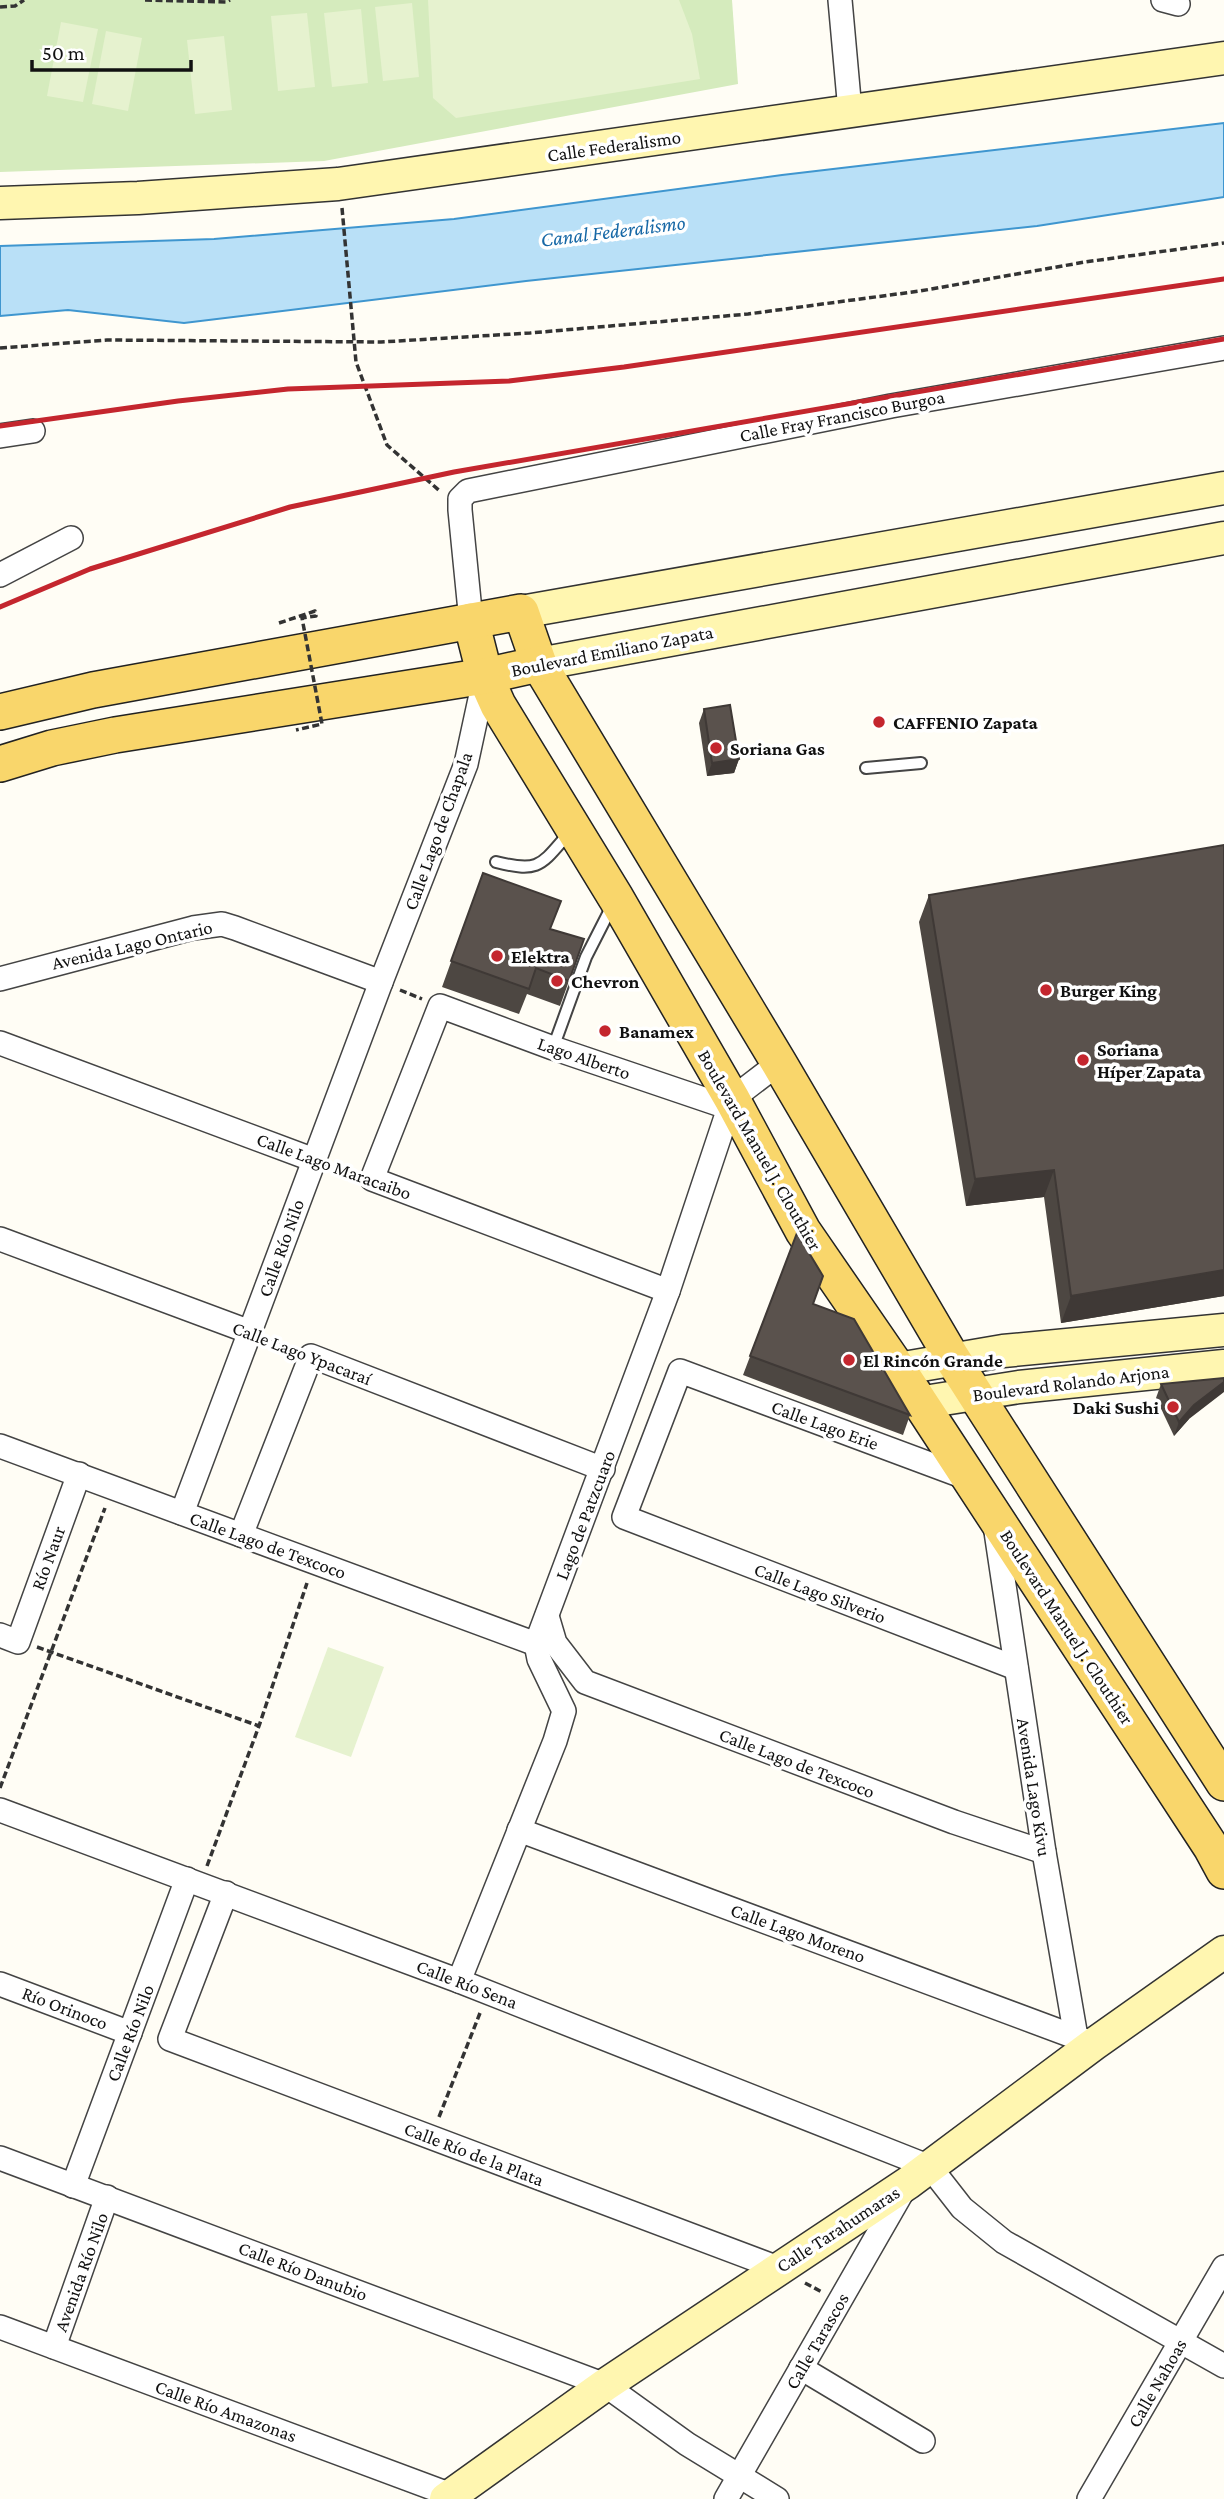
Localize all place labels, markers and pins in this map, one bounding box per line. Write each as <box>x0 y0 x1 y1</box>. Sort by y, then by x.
place label: CAFFENIO Zapata <box>893 712 1039 733</box>
marker: CAFFENIO Zapata <box>871 714 887 730</box>
place label: Soriana Gas <box>730 738 825 759</box>
marker: Soriana Gas <box>708 740 724 756</box>
place label: Elektra <box>511 946 571 967</box>
marker: Elektra <box>489 948 505 964</box>
place label: Chevron <box>571 971 640 992</box>
marker: Chevron <box>549 973 565 989</box>
place label: Burger King <box>1060 980 1157 1001</box>
marker: Burger King <box>1038 982 1054 998</box>
place label: Banamex <box>619 1021 694 1042</box>
marker: Banamex <box>597 1023 613 1039</box>
place label: Soriana Híper Zapata <box>1097 1039 1202 1082</box>
marker: Soriana Híper Zapata <box>1075 1052 1091 1068</box>
place label: El Rincón Grande <box>863 1350 1003 1371</box>
marker: El Rincón Grande <box>841 1352 857 1368</box>
place label: Daki Sushi <box>1073 1397 1159 1418</box>
marker: Daki Sushi <box>1165 1399 1181 1415</box>

